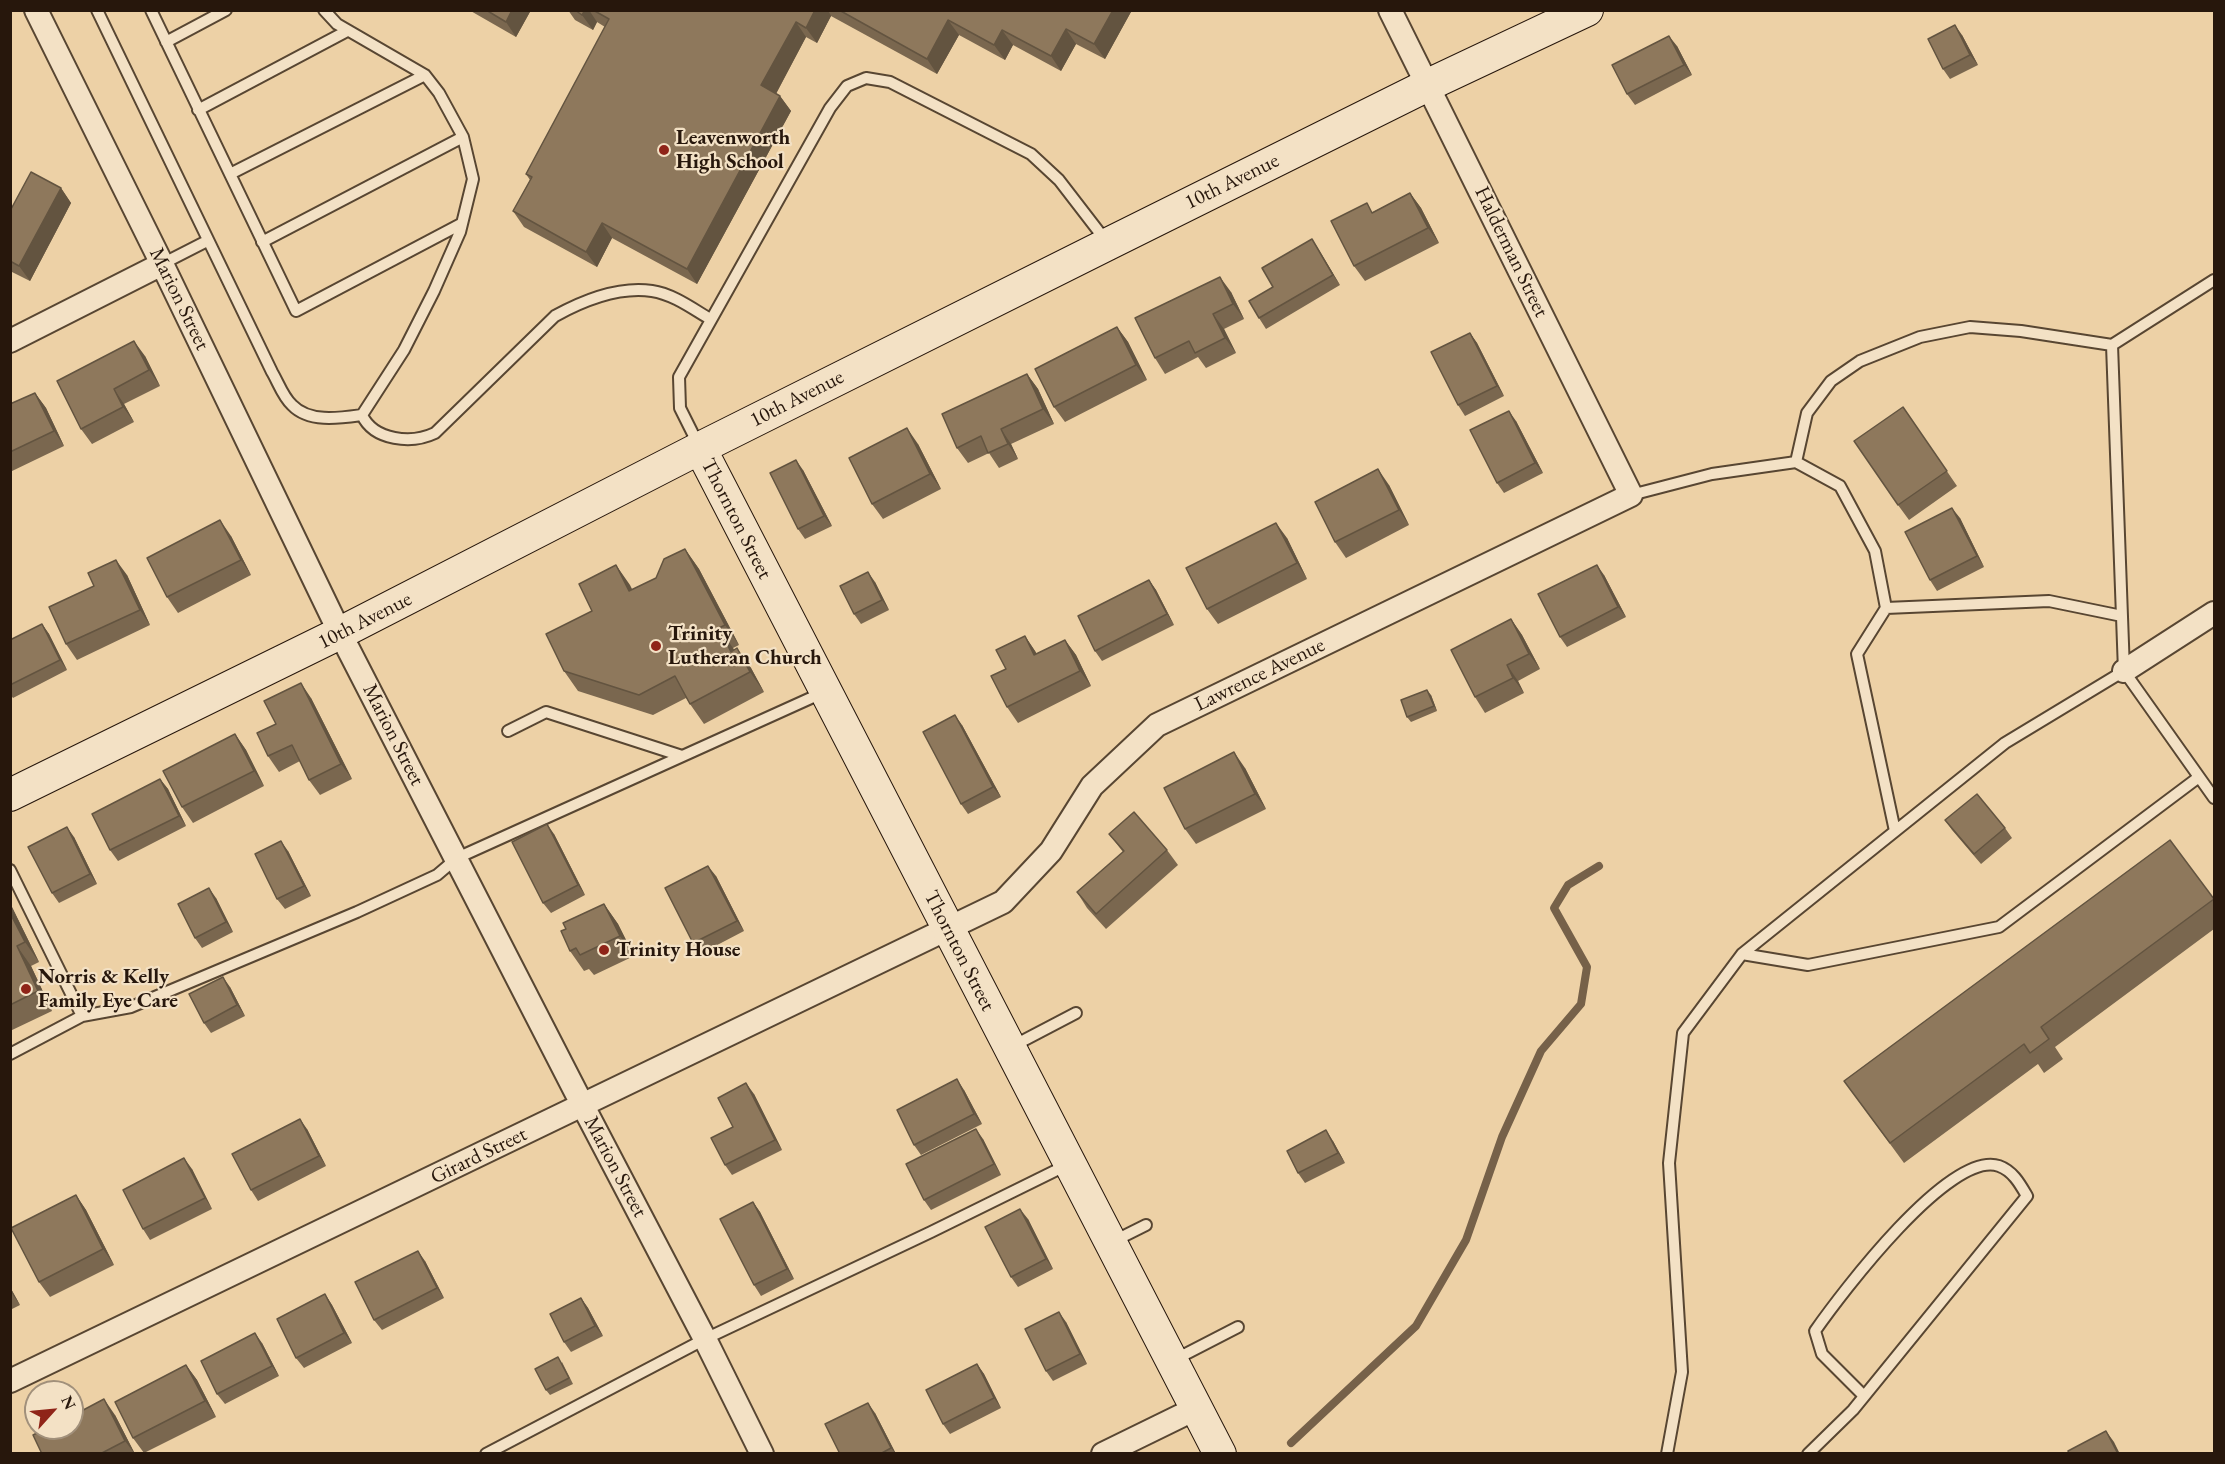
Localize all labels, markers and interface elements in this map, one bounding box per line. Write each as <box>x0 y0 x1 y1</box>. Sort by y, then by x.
place label: Leavenworth High School <box>676 125 790 175</box>
marker: Leavenworth High School <box>657 143 671 157</box>
street label: 10th Avenue <box>1181 148 1283 216</box>
street label: Halderman Street <box>1468 182 1554 322</box>
street label: Marion Street <box>143 244 215 354</box>
street label: 10th Avenue <box>746 365 848 433</box>
street label: Thornton Street <box>695 455 777 583</box>
street label: 10th Avenue <box>314 587 416 655</box>
place label: Trinity Lutheran Church <box>668 621 822 671</box>
street label: Lawrence Avenue <box>1191 633 1329 717</box>
marker: Trinity Lutheran Church <box>649 639 663 653</box>
street label: Marion Street <box>357 680 429 790</box>
street label: Thornton Street <box>918 887 1000 1015</box>
place label: Trinity House <box>616 937 741 963</box>
marker: Trinity House <box>597 943 611 957</box>
place label: Norris & Kelly Family Eye Care <box>38 964 178 1014</box>
marker: Norris & Kelly Family Eye Care <box>19 982 33 996</box>
street label: Marion Street <box>578 1112 652 1222</box>
street label: Girard Street <box>427 1122 531 1190</box>
north arrow <box>24 1380 84 1440</box>
text: N <box>56 1392 81 1413</box>

